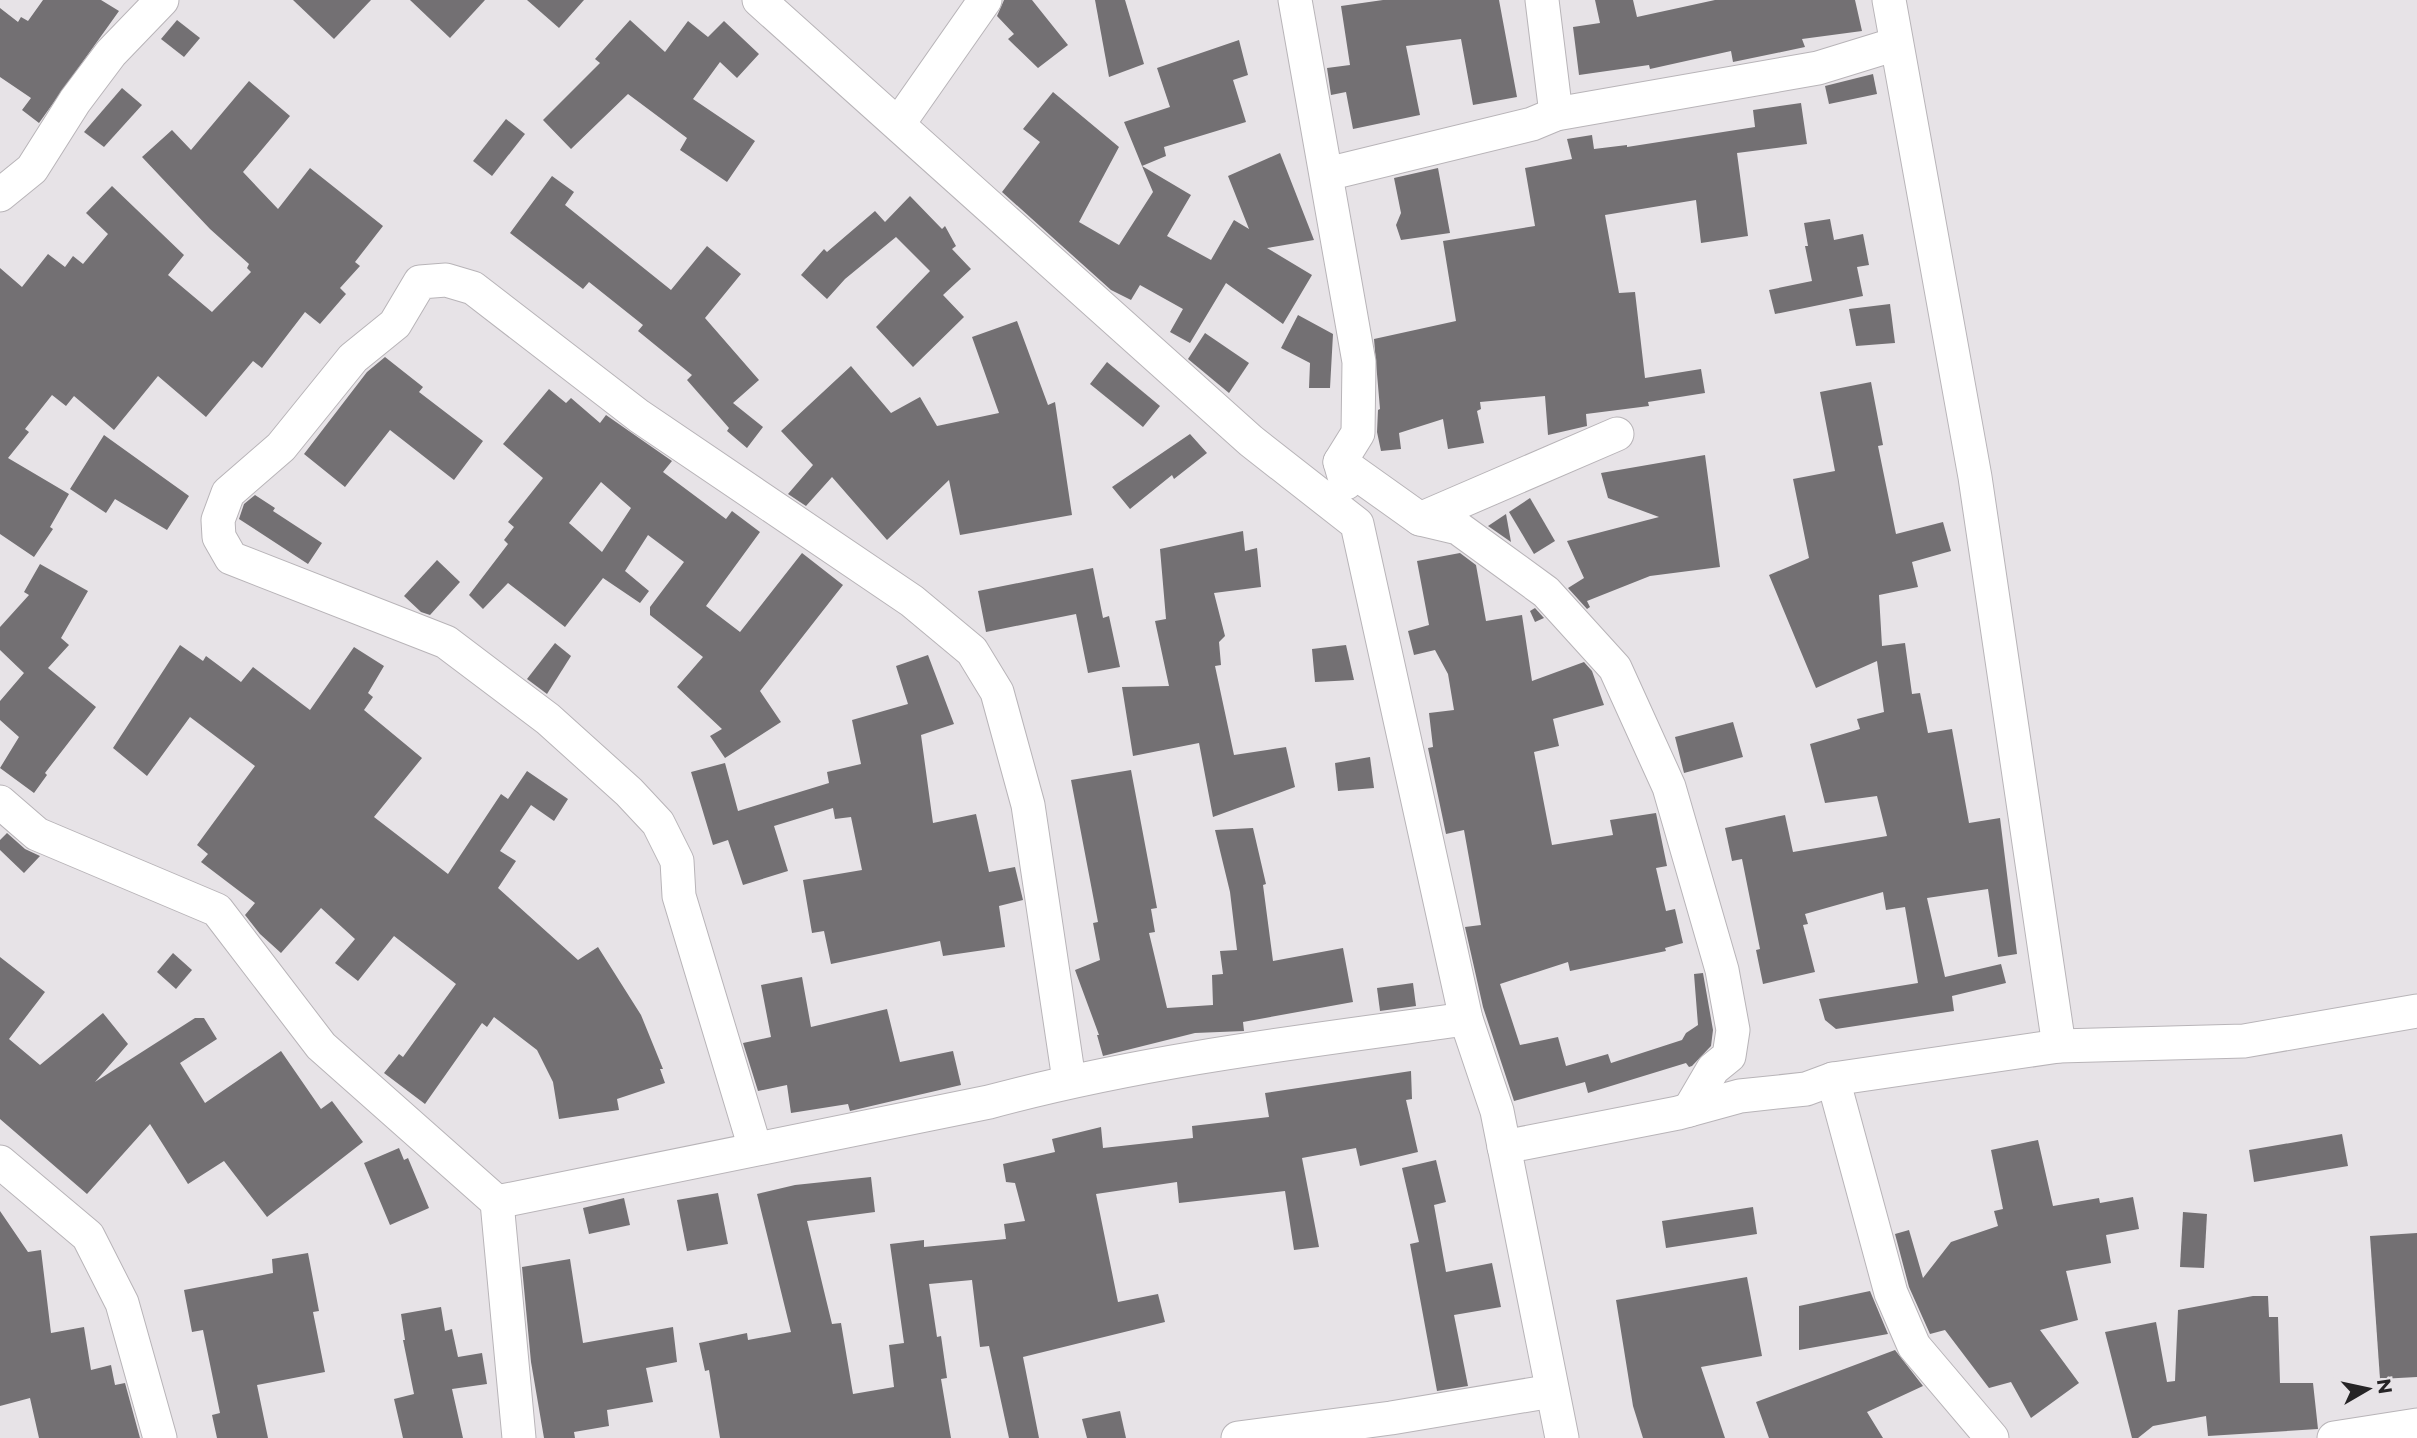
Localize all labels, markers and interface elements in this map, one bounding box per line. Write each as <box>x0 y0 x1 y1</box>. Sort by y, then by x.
north arrow <box>2333 1354 2403 1424</box>
text: N <box>2372 1377 2397 1396</box>

